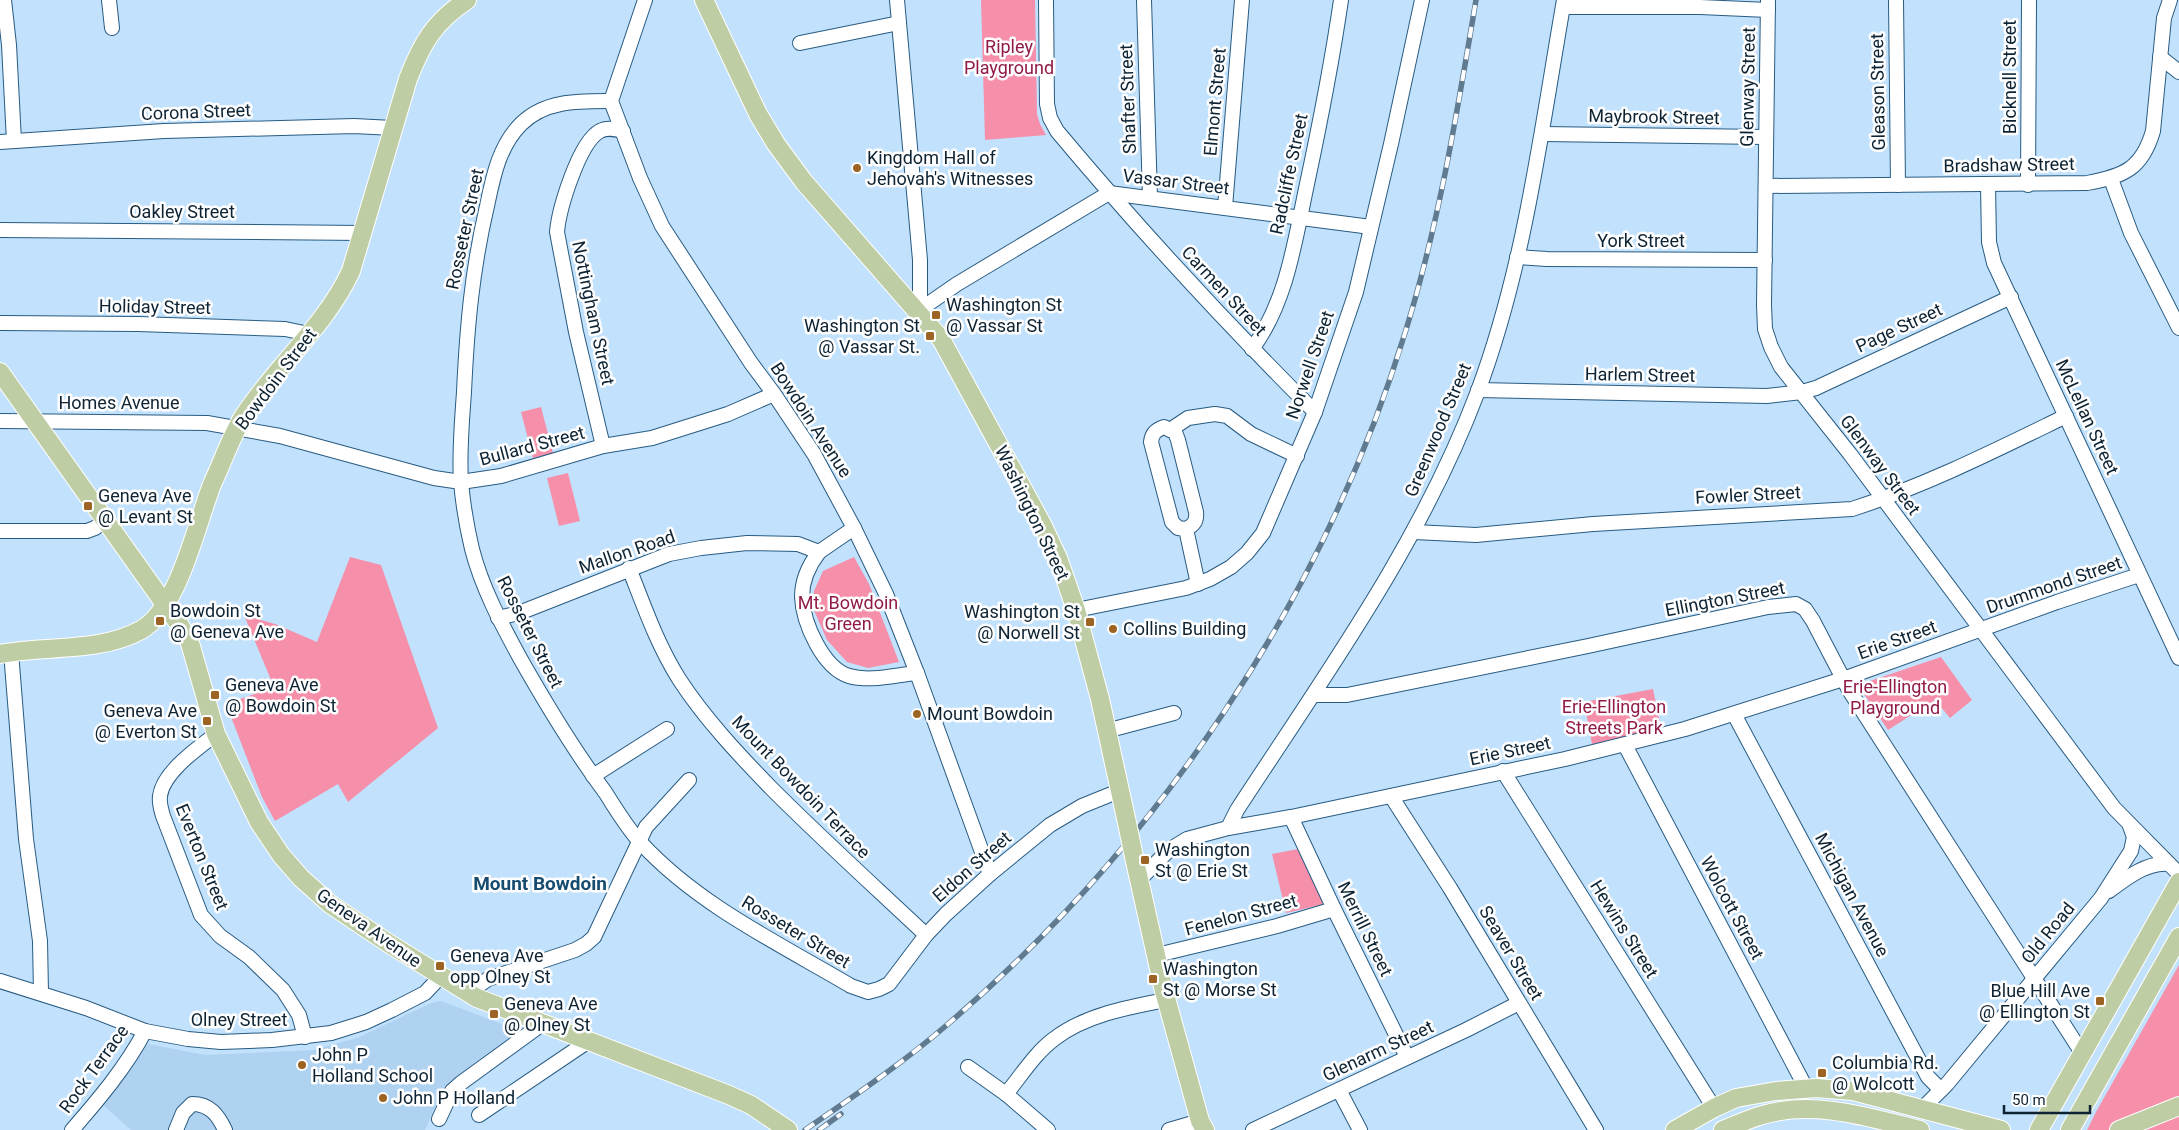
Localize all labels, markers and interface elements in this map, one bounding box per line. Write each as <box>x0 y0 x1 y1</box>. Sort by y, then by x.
street label: Bicknell Street <box>1999 20 2020 134</box>
street label: Glenway Street <box>1736 27 1759 147</box>
street label: Gleason Street <box>1866 33 1889 151</box>
park label: Ripley Playground <box>964 36 1054 78</box>
street label: Shafter Street <box>1115 44 1140 154</box>
street label: Elmont Street <box>1199 47 1230 157</box>
street label: Corona Street <box>141 99 251 124</box>
street label: Maybrook Street <box>1588 105 1720 128</box>
street label: Radcliffe Street <box>1265 111 1312 236</box>
place label: Kingdom Hall of Jehovah's Witnesses <box>867 147 1033 189</box>
street label: Bradshaw Street <box>1943 153 2075 176</box>
marker: Kingdom Hall of Jehovah's Witnesses <box>851 162 863 174</box>
street label: Vassar Street <box>1122 165 1231 198</box>
street label: Rosseter Street <box>441 166 488 291</box>
street label: Oakley Street <box>129 201 235 222</box>
street label: York Street <box>1597 230 1685 251</box>
street label: Nottingham Street <box>568 239 619 387</box>
street label: Carmen Street <box>1178 242 1271 340</box>
place label: Washington St @ Vassar St <box>946 294 1062 336</box>
street label: Holiday Street <box>99 295 211 318</box>
street label: Page Street <box>1852 298 1945 357</box>
street label: Norwell Street <box>1281 308 1338 422</box>
marker: Washington St @ Vassar St <box>930 309 942 321</box>
place label: Washington St @ Vassar St. <box>804 315 920 357</box>
street label: Bowdoin Street <box>231 324 321 434</box>
marker: Washington St @ Vassar St. <box>924 330 936 342</box>
street label: McLellan Street <box>2052 356 2123 478</box>
street label: Bowdoin Avenue <box>766 358 856 481</box>
street label: Greenwood Street <box>1400 360 1475 500</box>
street label: Harlem Street <box>1585 363 1695 386</box>
street label: Homes Avenue <box>58 392 180 413</box>
street label: Glenway Street <box>1836 411 1925 519</box>
street label: Bullard Street <box>477 421 587 470</box>
street label: Washington Street <box>991 442 1074 584</box>
street label: Fowler Street <box>1695 481 1801 508</box>
place label: Geneva Ave @ Levant St <box>98 485 193 527</box>
marker: Geneva Ave @ Levant St <box>82 500 94 512</box>
street label: Mallon Road <box>576 525 678 578</box>
street label: Drummond Street <box>1983 551 2124 618</box>
street label: Rosseter Street <box>493 572 568 691</box>
street label: Ellington Street <box>1663 577 1787 620</box>
park label: Mt. Bowdoin Green <box>798 592 898 634</box>
place label: Bowdoin St @ Geneva Ave <box>170 600 284 642</box>
place label: Washington St @ Norwell St <box>964 601 1080 643</box>
marker: Bowdoin St @ Geneva Ave <box>154 615 166 627</box>
marker: Washington St @ Norwell St <box>1084 616 1096 628</box>
street label: Erie Street <box>1855 616 1939 663</box>
place label: Collins Building <box>1123 618 1246 639</box>
marker: Collins Building <box>1107 623 1119 635</box>
place label: Geneva Ave @ Bowdoin St <box>225 674 337 716</box>
park label: Erie-Ellington Playground <box>1843 676 1947 718</box>
marker: Geneva Ave @ Bowdoin St <box>209 689 221 701</box>
park label: Erie-Ellington Streets Park <box>1562 696 1666 738</box>
place label: Geneva Ave @ Everton St <box>95 700 197 742</box>
place label: Mount Bowdoin <box>927 703 1053 724</box>
marker: Mount Bowdoin <box>911 708 923 720</box>
street label: Mount Bowdoin Terrace <box>728 711 875 862</box>
marker: Geneva Ave @ Everton St <box>201 715 213 727</box>
street label: Erie Street <box>1468 732 1552 769</box>
street label: Everton Street <box>172 801 233 913</box>
street label: Eldon Street <box>928 827 1015 906</box>
street label: Michigan Avenue <box>1811 829 1894 960</box>
place label: Washington St @ Erie St <box>1155 839 1250 881</box>
street label: Wolcott Street <box>1696 853 1768 963</box>
marker: Washington St @ Erie St <box>1139 854 1151 866</box>
district label: Mount Bowdoin <box>473 872 607 895</box>
street label: Hewins Street <box>1586 876 1663 982</box>
street label: Merrill Street <box>1334 878 1397 980</box>
street label: Geneva Avenue <box>313 884 426 971</box>
street label: Fenelon Street <box>1182 889 1299 940</box>
street label: Rosseter Street <box>738 891 854 972</box>
street label: Old Road <box>2017 898 2079 968</box>
street label: Seaver Street <box>1475 902 1548 1004</box>
place label: Geneva Ave opp Olney St <box>450 945 551 987</box>
place label: Washington St @ Morse St <box>1163 958 1277 1000</box>
marker: Geneva Ave opp Olney St <box>434 960 446 972</box>
marker: Washington St @ Morse St <box>1147 973 1159 985</box>
place label: Blue Hill Ave @ Ellington St <box>1979 980 2090 1022</box>
place label: Geneva Ave @ Olney St <box>504 993 597 1035</box>
marker: Blue Hill Ave @ Ellington St <box>2094 995 2106 1007</box>
marker: Geneva Ave @ Olney St <box>488 1008 500 1020</box>
street label: Olney Street <box>191 1009 287 1030</box>
street label: Glenarm Street <box>1319 1016 1437 1085</box>
street label: Rock Terrace <box>55 1020 133 1117</box>
place label: John P Holland School <box>312 1044 433 1086</box>
place label: Columbia Rd. @ Wolcott <box>1832 1052 1939 1094</box>
marker: John P Holland School <box>296 1059 308 1071</box>
marker: Columbia Rd. @ Wolcott <box>1816 1067 1828 1079</box>
scale bar <box>2004 1082 2090 1114</box>
place label: John P Holland <box>393 1087 515 1108</box>
text: 50 m <box>2012 1091 2046 1109</box>
marker: John P Holland <box>377 1092 389 1104</box>

